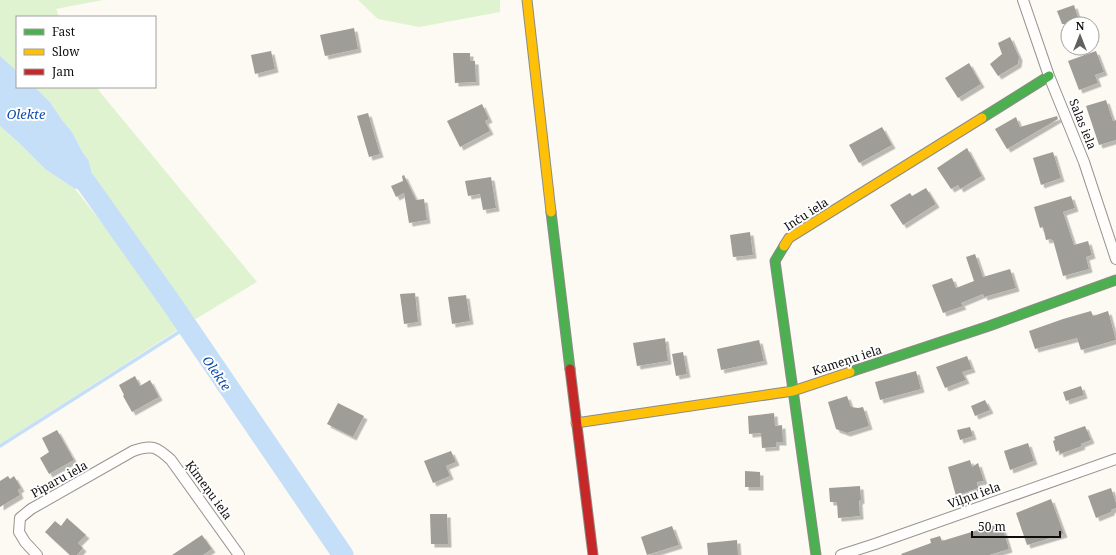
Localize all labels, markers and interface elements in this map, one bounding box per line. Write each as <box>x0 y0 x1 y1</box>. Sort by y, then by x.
legend <box>16 16 156 88</box>
north arrow <box>1060 16 1100 56</box>
text: N <box>1076 18 1085 33</box>
text: Fast <box>52 23 75 40</box>
text: Slow <box>52 43 80 60</box>
text: Jam <box>51 63 74 80</box>
street label: Salas iela <box>1065 96 1101 152</box>
water label: Olekte <box>7 105 46 123</box>
street label: Inču iela <box>781 193 832 235</box>
street label: Kameņu iela <box>810 341 884 379</box>
water label: Olekte <box>199 352 236 394</box>
street label: Piparu iela <box>28 456 91 502</box>
street label: Ķimeņu iela <box>182 457 236 523</box>
street label: Viļņu iela <box>945 478 1003 512</box>
scale bar <box>972 513 1060 539</box>
text: 50 m <box>978 518 1006 535</box>

